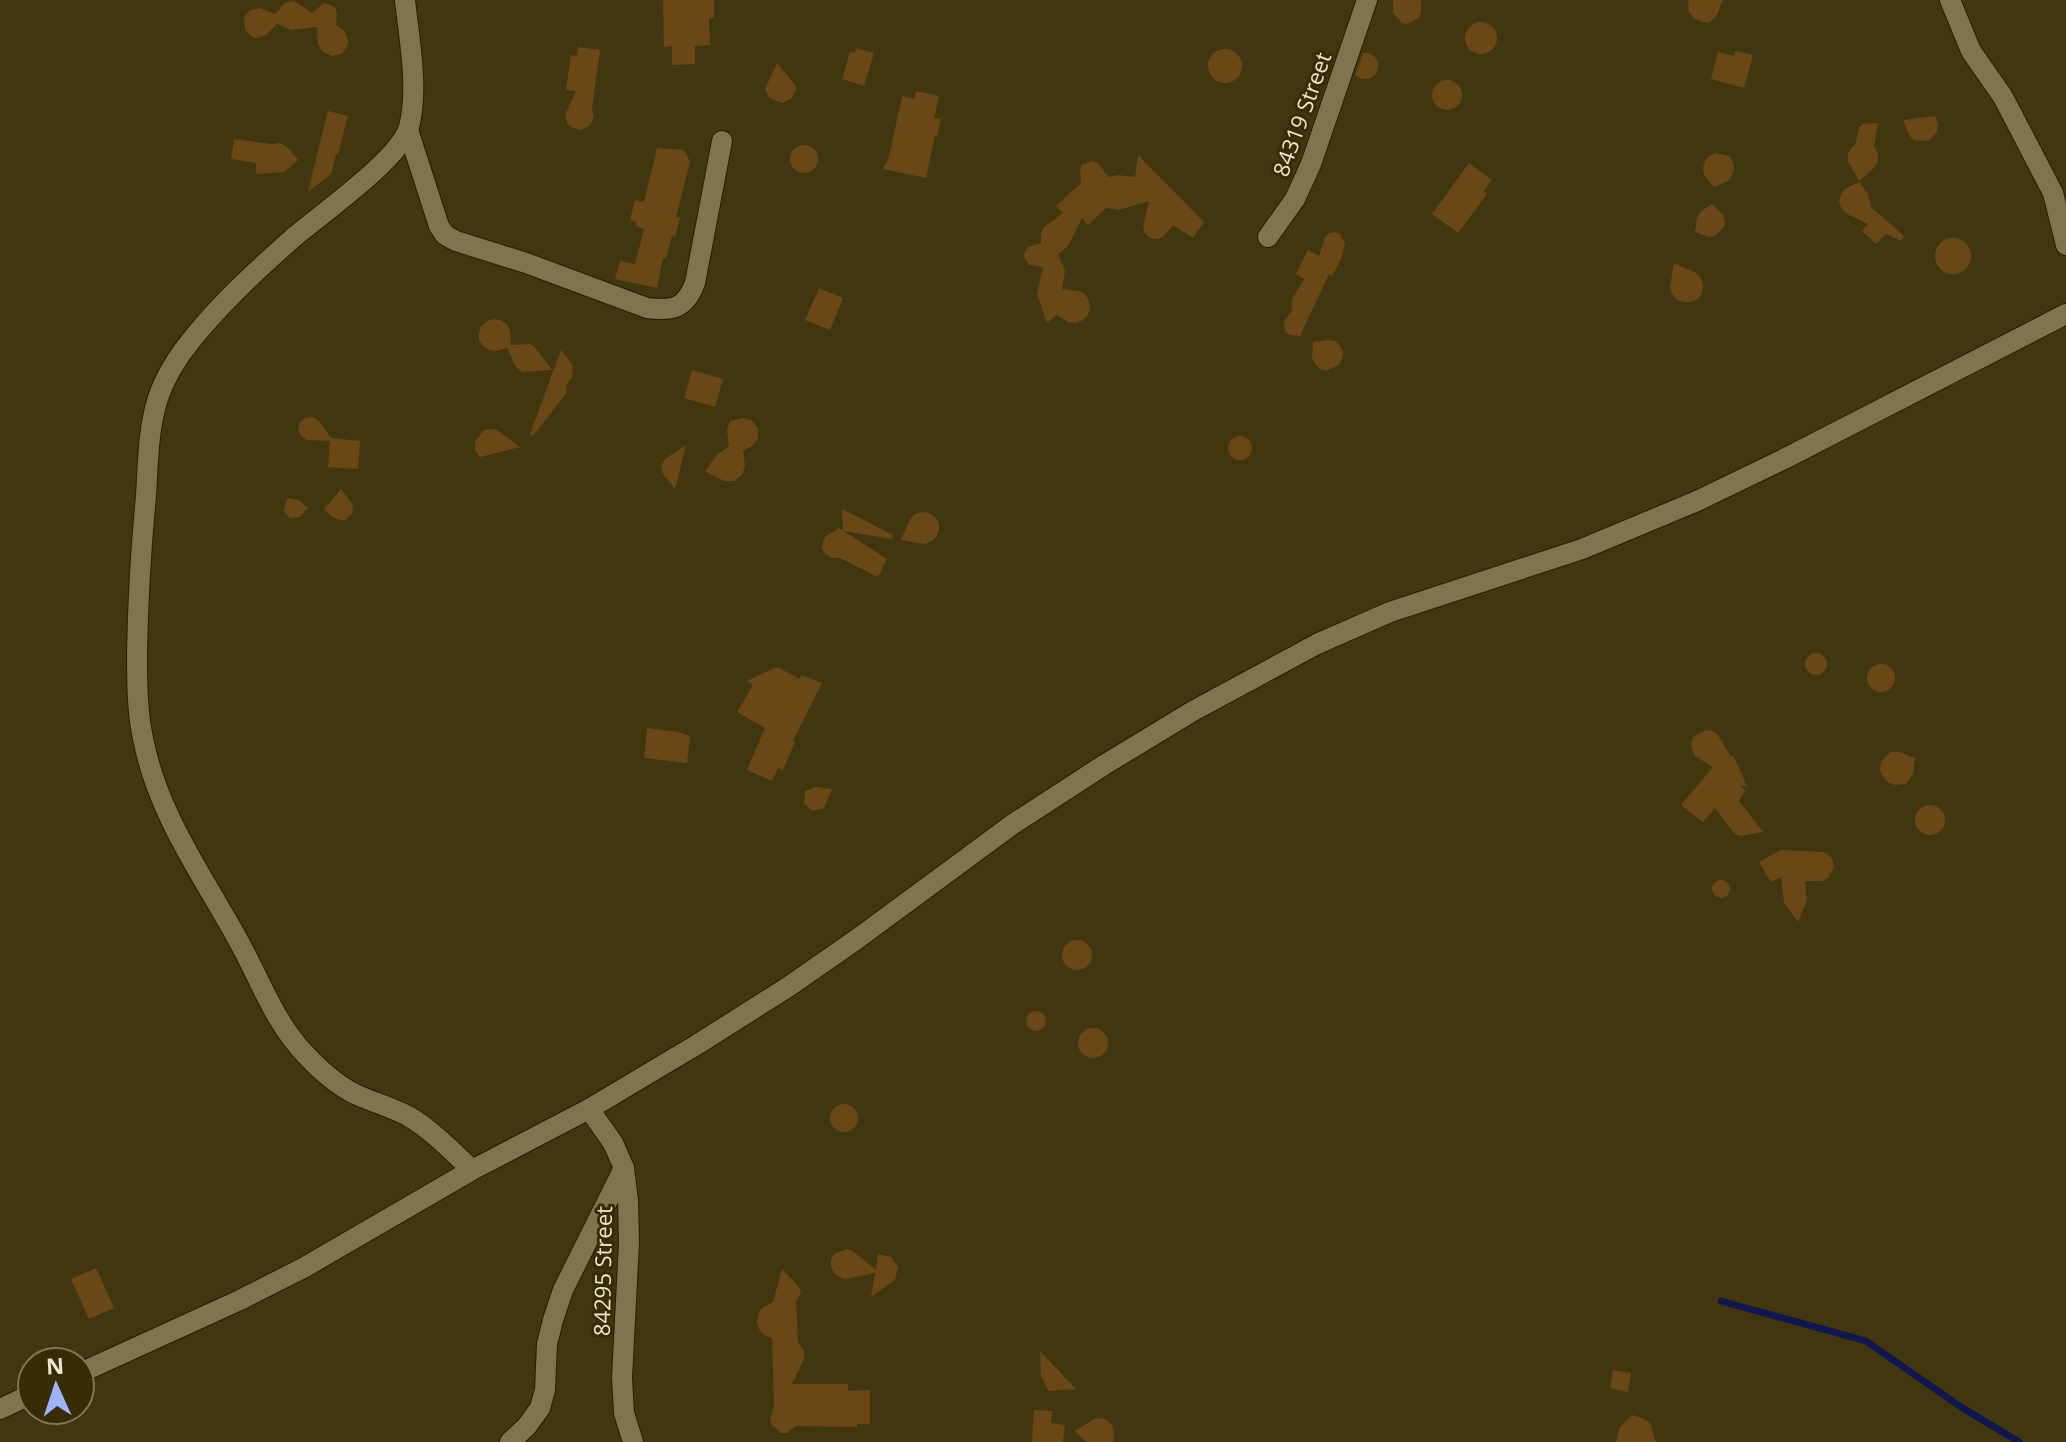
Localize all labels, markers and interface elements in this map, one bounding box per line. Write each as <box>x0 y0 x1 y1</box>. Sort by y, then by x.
street label: 84319 Street <box>1265 48 1337 180</box>
street label: 84295 Street <box>586 1206 618 1336</box>
north arrow <box>16 1346 96 1426</box>
text: N <box>45 1350 65 1380</box>

